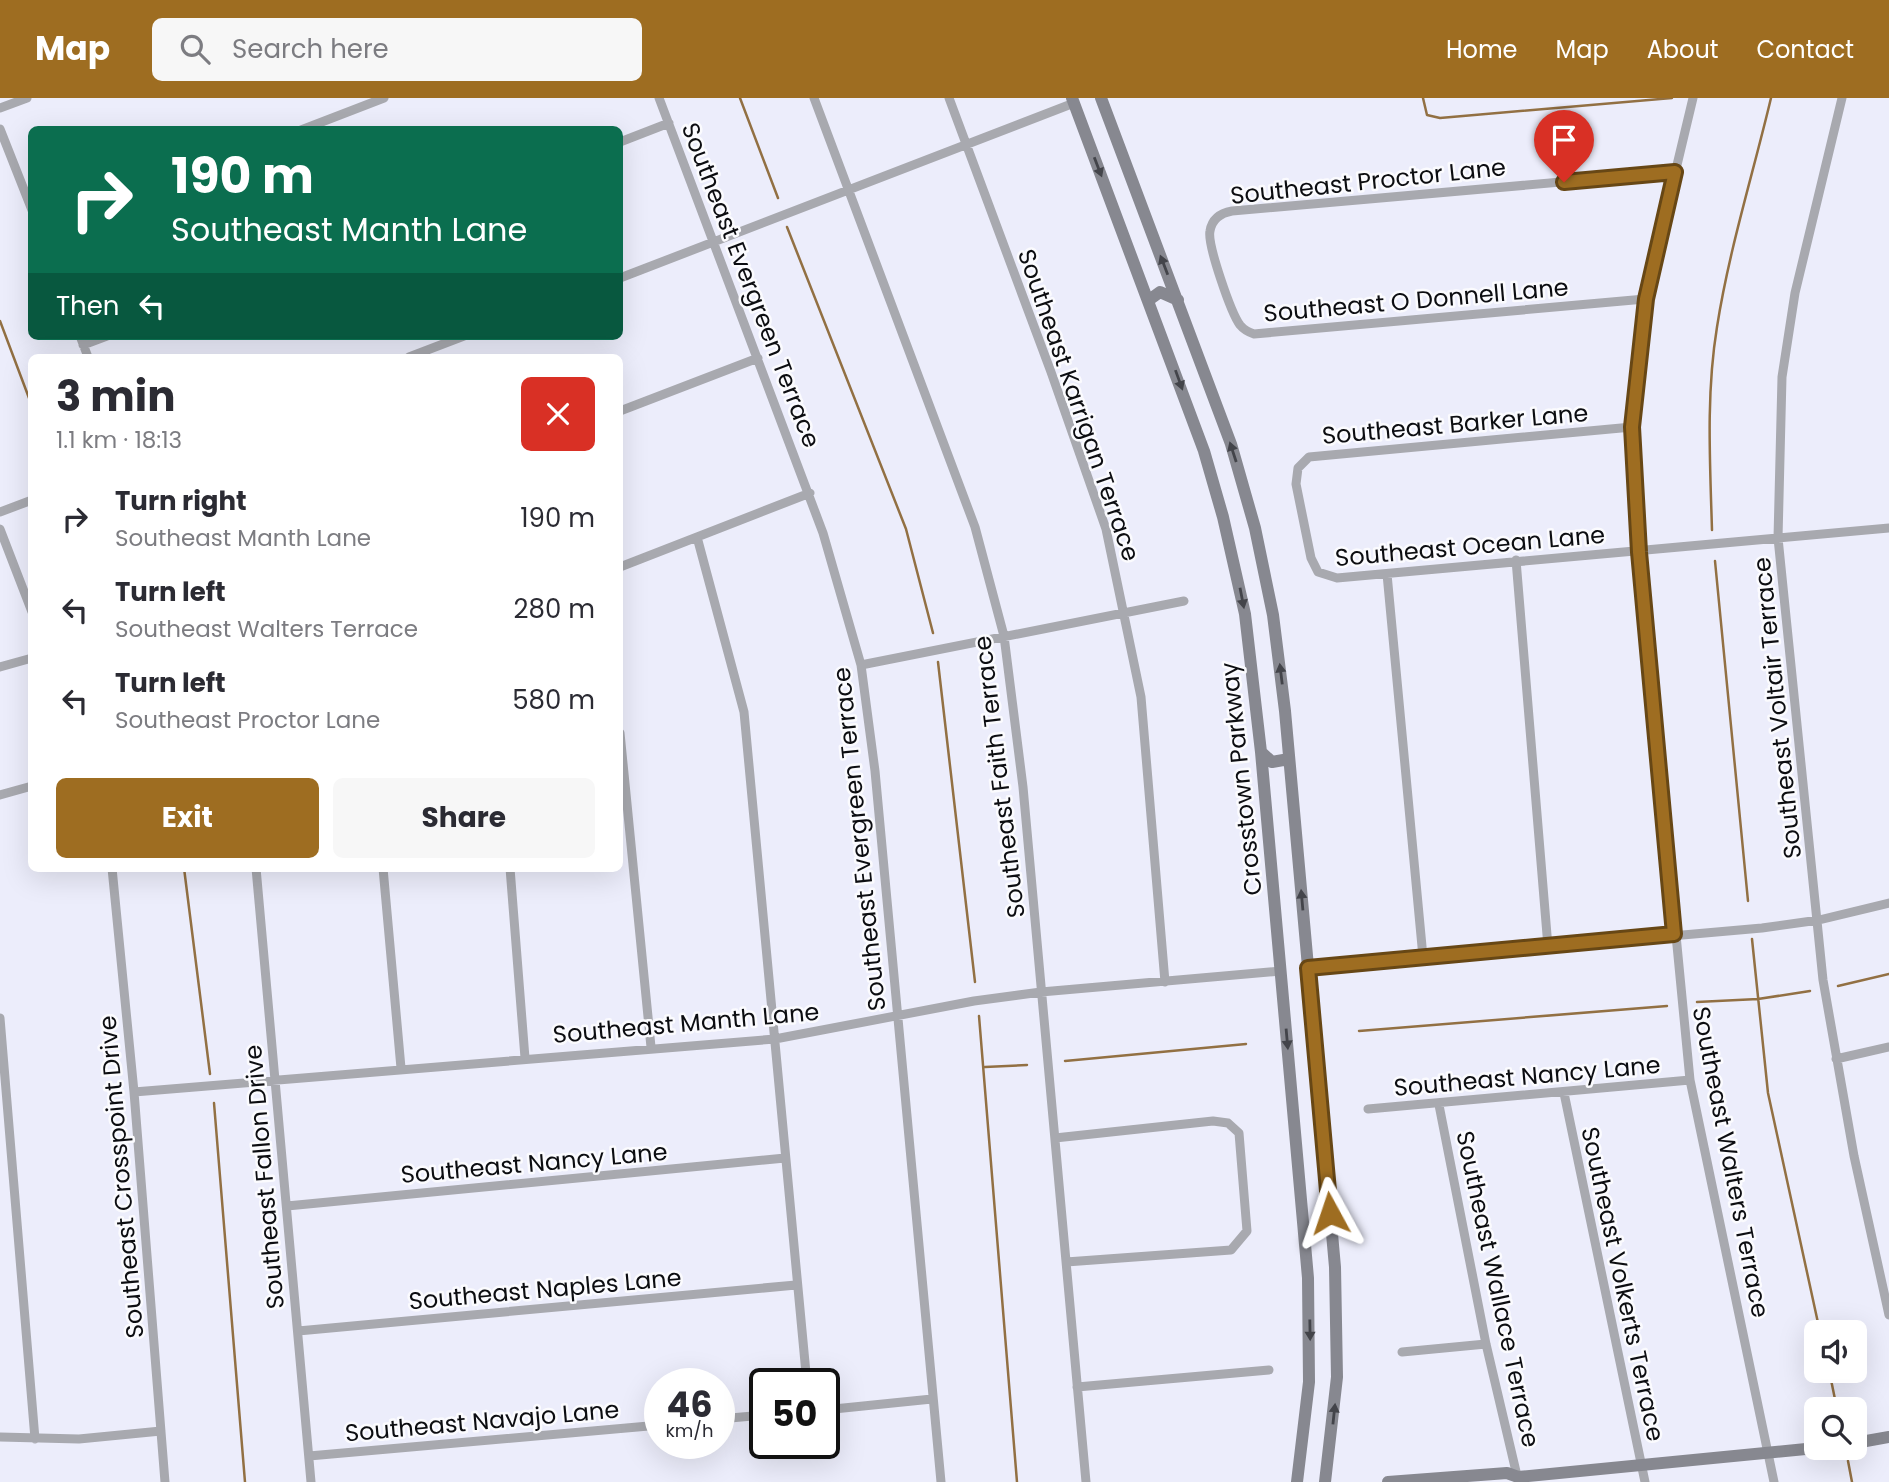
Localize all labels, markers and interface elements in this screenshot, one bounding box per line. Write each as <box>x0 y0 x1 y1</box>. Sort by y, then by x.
search box <box>152 18 642 81</box>
text: Map <box>35 25 110 72</box>
icon: search <box>176 30 214 68</box>
text: Search here <box>232 31 389 67</box>
text: Home <box>1446 33 1518 66</box>
text: Map <box>1556 33 1609 66</box>
text: About <box>1647 33 1718 66</box>
text: Contact <box>1756 33 1854 66</box>
pin <box>1534 110 1594 182</box>
street label: Southeast Evergreen Terrace <box>674 118 828 452</box>
icon: arrive <box>1545 121 1583 159</box>
text: 190 m <box>171 142 314 210</box>
street label: Southeast Proctor Lane <box>1229 150 1507 212</box>
icon: right <box>56 154 147 245</box>
one-way arrow <box>1093 157 1104 178</box>
text: Southeast Manth Lane <box>171 207 527 252</box>
street label: Southeast Karrigan Terrace <box>1010 245 1148 565</box>
one-way arrow <box>1159 254 1170 275</box>
street label: Southeast O Donnell Lane <box>1262 270 1570 330</box>
icon: left <box>133 287 171 325</box>
text: Then <box>56 288 119 324</box>
text: 3 min <box>56 367 176 426</box>
one-way arrow <box>1173 369 1184 390</box>
button: close <box>521 377 595 451</box>
street label: Southeast Barker Lane <box>1321 396 1589 452</box>
text: 1.1 km · 18:13 <box>56 424 182 456</box>
one-way arrow <box>1227 441 1238 462</box>
text: Turn right <box>115 483 247 519</box>
icon: right <box>56 500 94 538</box>
text: 190 m <box>520 500 595 536</box>
street label: Southeast Ocean Lane <box>1334 518 1606 574</box>
text: Southeast Manth Lane <box>115 522 371 554</box>
street label: Southeast Voltair Terrace <box>1745 556 1809 860</box>
text: Turn left <box>115 574 226 610</box>
one-way arrow <box>1236 587 1247 609</box>
icon: left <box>56 591 94 629</box>
text: 280 m <box>514 591 595 627</box>
text: Southeast Walters Terrace <box>115 613 418 645</box>
street label: Southeast Faith Terrace <box>965 634 1033 920</box>
street label: Crosstown Parkway <box>1212 660 1270 897</box>
one-way arrow <box>1275 662 1286 684</box>
text: Turn left <box>115 665 226 701</box>
street label: Southeast Evergreen Terrace <box>825 666 893 1012</box>
icon: left <box>56 682 94 720</box>
text: 580 m <box>512 682 595 718</box>
text: Southeast Proctor Lane <box>115 704 380 736</box>
button: Exit <box>56 778 319 858</box>
button: Share <box>333 778 595 858</box>
one-way arrow <box>1296 889 1307 911</box>
street label: Southeast Manth Lane <box>551 995 821 1051</box>
street label: Southeast Walters Terrace <box>1685 1004 1777 1320</box>
street label: Southeast Crosspoint Drive <box>90 1014 152 1340</box>
one-way arrow <box>1282 1028 1293 1050</box>
street label: Southeast Fallon Drive <box>236 1044 292 1310</box>
street label: Southeast Nancy Lane <box>1392 1048 1662 1104</box>
street label: Southeast Volkerts Terrace <box>1574 1124 1672 1444</box>
street label: Southeast Wallace Terrace <box>1448 1128 1548 1450</box>
street label: Southeast Nancy Lane <box>399 1135 669 1191</box>
position arrow <box>1293 1176 1367 1250</box>
street label: Southeast Naples Lane <box>407 1261 683 1317</box>
one-way arrow <box>1304 1319 1316 1341</box>
map controls <box>1804 1320 1867 1460</box>
button: sound <box>1804 1320 1867 1383</box>
speed limit sign: 50 <box>749 1368 840 1459</box>
text: 46 <box>667 1380 713 1429</box>
street label: Southeast Navajo Lane <box>344 1393 620 1449</box>
button: search <box>1804 1397 1867 1460</box>
one-way arrow <box>1329 1403 1340 1425</box>
text: km/h <box>666 1418 713 1443</box>

